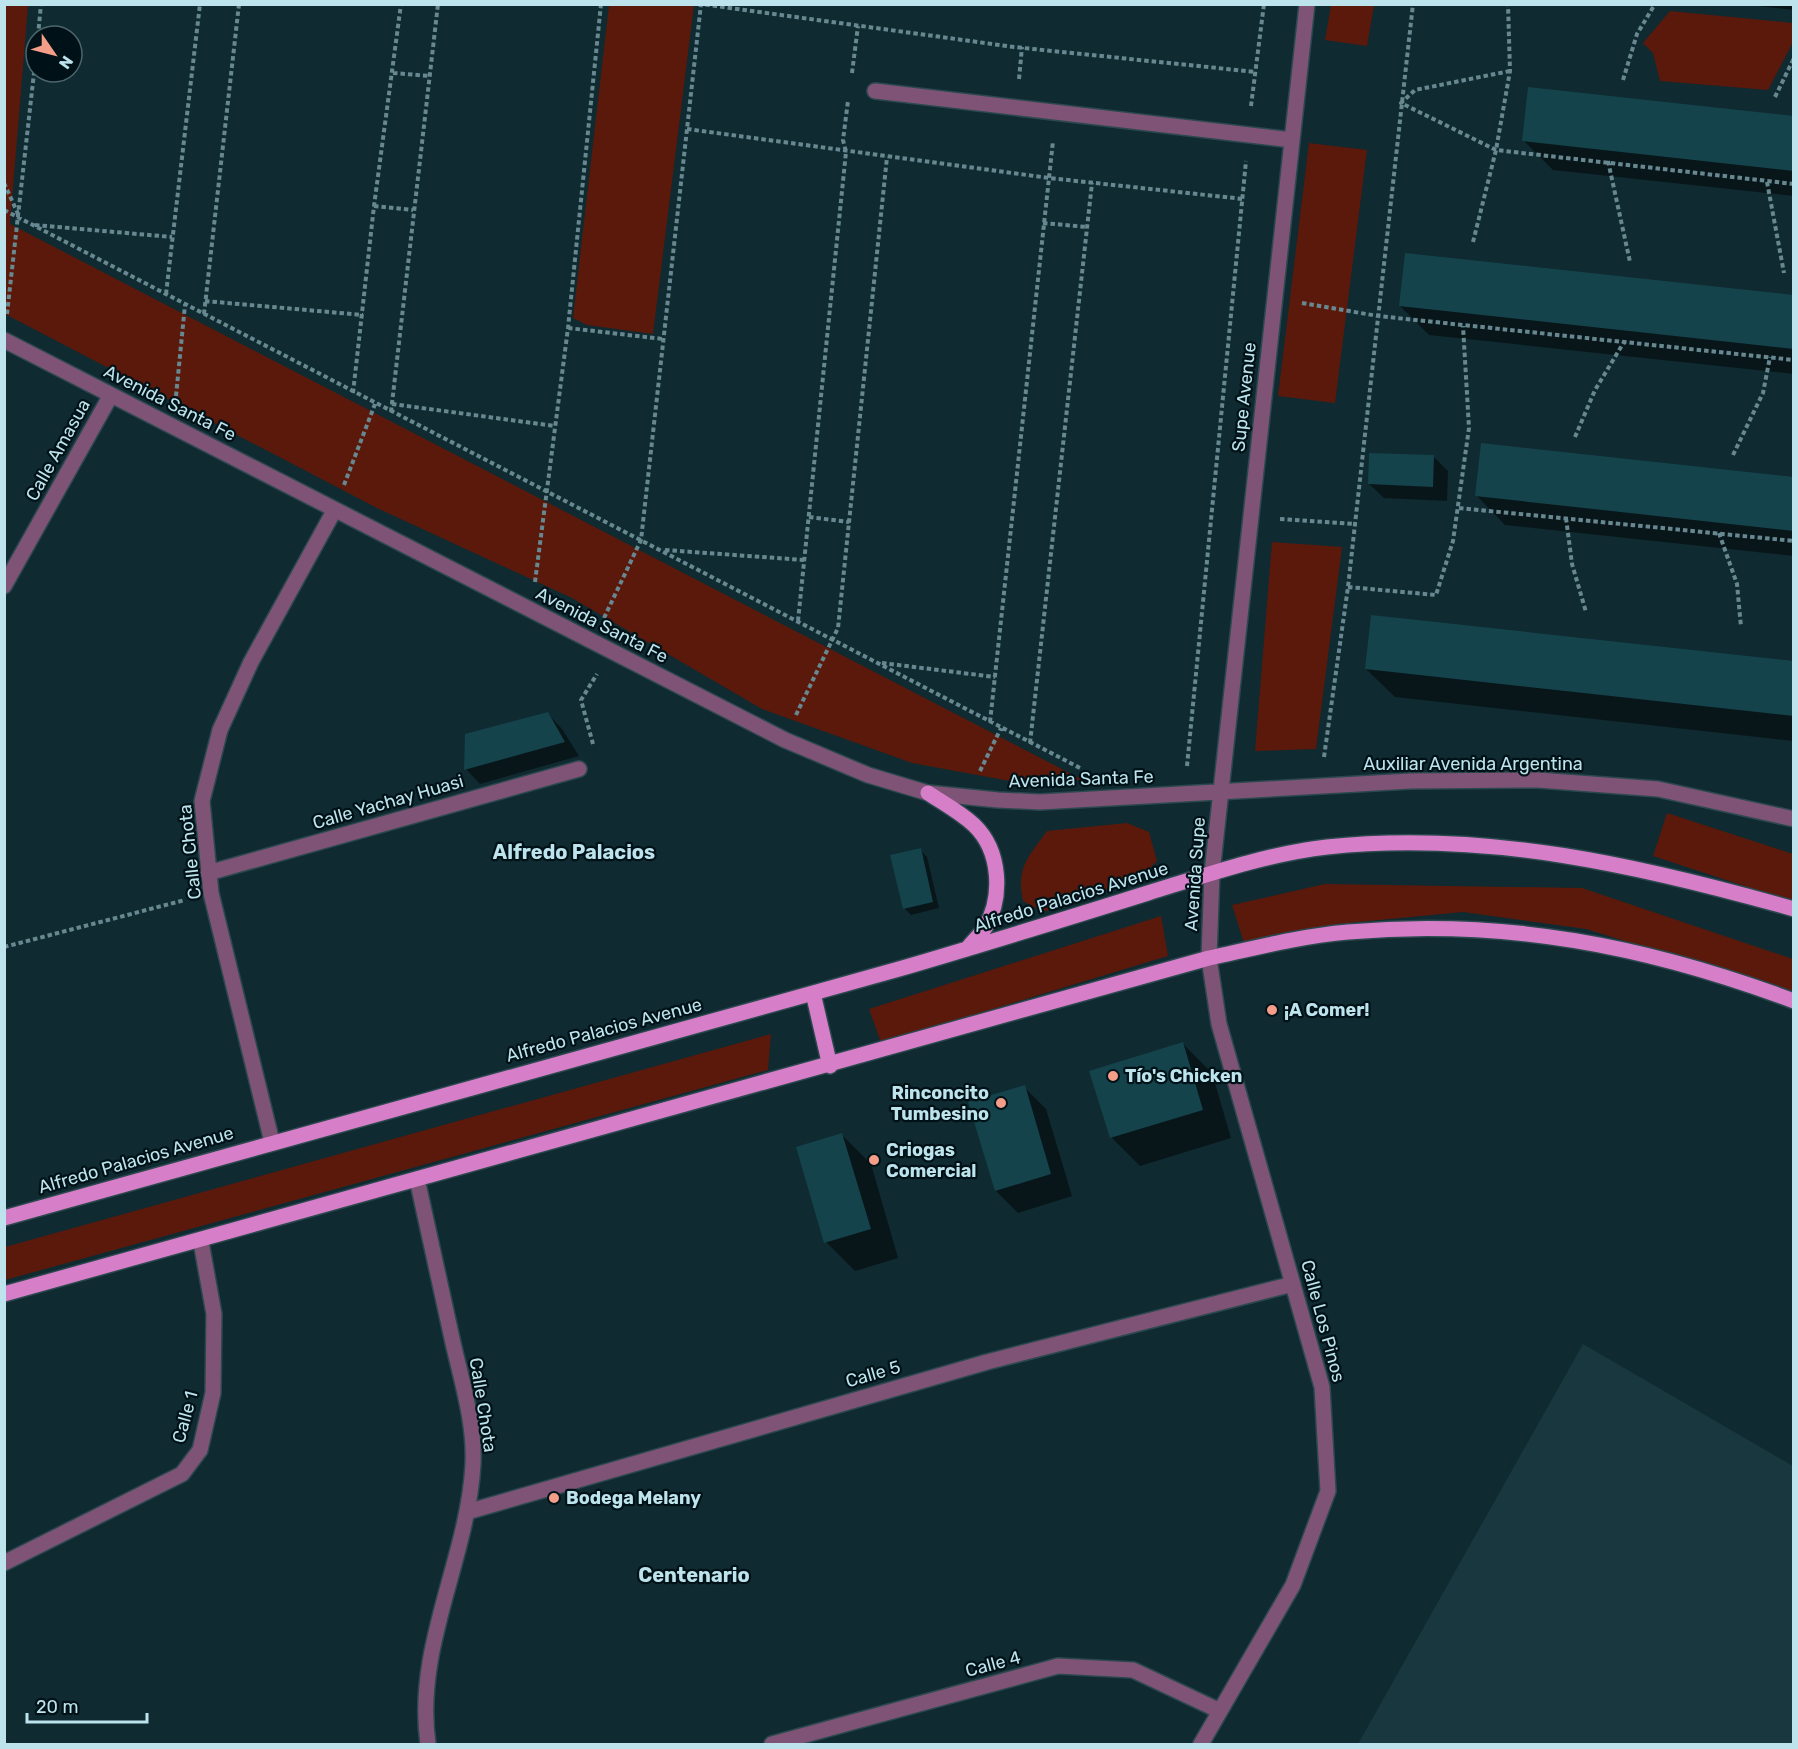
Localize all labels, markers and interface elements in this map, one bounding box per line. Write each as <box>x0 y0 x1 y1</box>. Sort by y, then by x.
north arrow <box>24 24 84 84</box>
text: N <box>55 52 77 72</box>
street label: Supe Avenue <box>1227 341 1261 453</box>
street label: Avenida Santa Fe <box>100 360 240 446</box>
street label: Calle Amasua <box>21 395 95 505</box>
street label: Avenida Santa Fe <box>532 582 672 668</box>
street label: Auxiliar Avenida Argentina <box>1363 753 1583 775</box>
street label: Avenida Santa Fe <box>1008 765 1154 793</box>
street label: Calle Yachay Huasi <box>310 770 466 834</box>
street label: Calle Chota <box>174 803 206 901</box>
street label: Avenida Supe <box>1180 816 1210 932</box>
district label: Alfredo Palacios <box>493 840 655 864</box>
street label: Alfredo Palacios Avenue <box>971 857 1171 937</box>
street label: Alfredo Palacios Avenue <box>504 993 704 1067</box>
place label: ¡A Comer! <box>1284 999 1370 1021</box>
marker: ¡A Comer! <box>1265 1003 1279 1017</box>
place label: Tío's Chicken <box>1125 1065 1242 1087</box>
marker: Tío's Chicken <box>1106 1069 1120 1083</box>
place label: Rinconcito Tumbesino <box>891 1082 989 1125</box>
marker: Rinconcito Tumbesino <box>994 1096 1008 1110</box>
street label: Alfredo Palacios Avenue <box>36 1122 236 1198</box>
place label: Criogas Comercial <box>886 1139 976 1182</box>
marker: Criogas Comercial <box>867 1153 881 1167</box>
street label: Calle Los Pinos <box>1296 1258 1350 1384</box>
street label: Calle Chota <box>465 1356 501 1454</box>
street label: Calle 5 <box>843 1356 903 1392</box>
street label: Calle 1 <box>168 1389 202 1445</box>
place label: Bodega Melany <box>566 1487 701 1509</box>
marker: Bodega Melany <box>547 1491 561 1505</box>
district label: Centenario <box>638 1563 750 1587</box>
street label: Calle 4 <box>963 1646 1023 1682</box>
scale bar <box>27 1686 147 1724</box>
text: 20 m <box>36 1696 78 1718</box>

